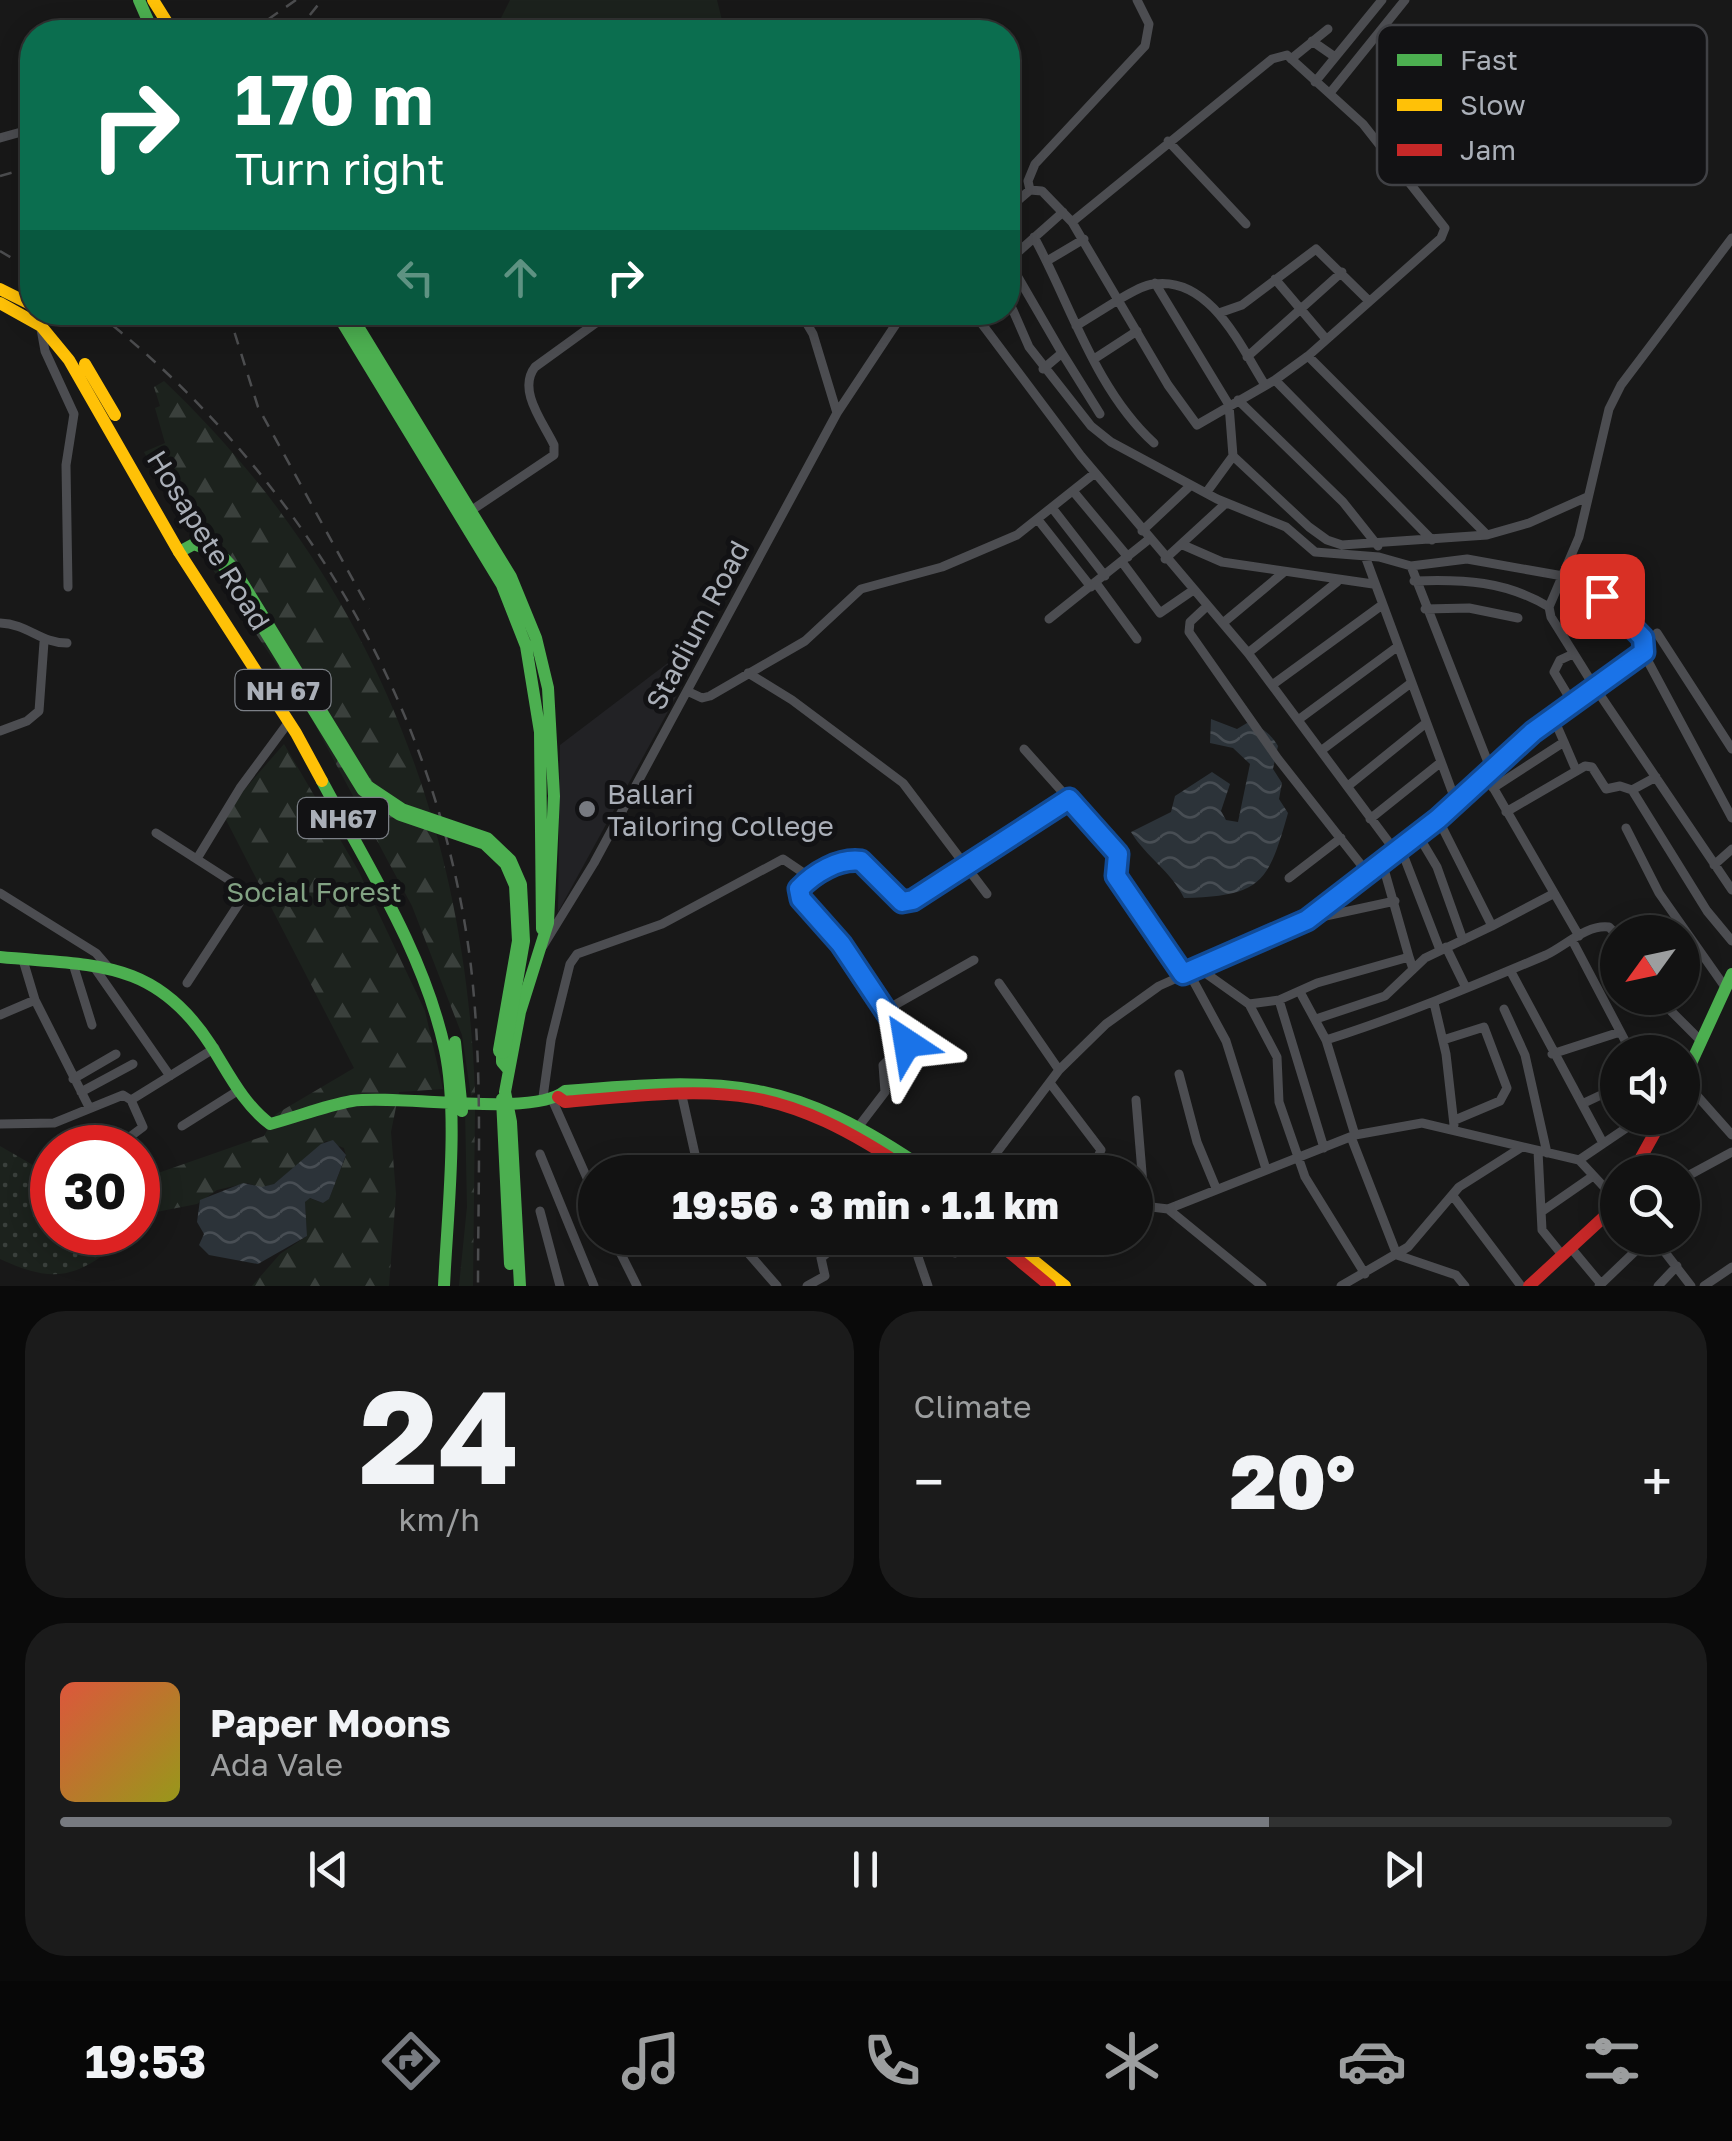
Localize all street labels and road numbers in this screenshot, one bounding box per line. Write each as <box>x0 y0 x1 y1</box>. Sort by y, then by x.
street label: Hosapete Road <box>141 444 277 636</box>
street label: Stadium Road <box>639 535 755 715</box>
road number: NH 67 <box>236 670 330 710</box>
road number: NH67 <box>298 798 388 838</box>

